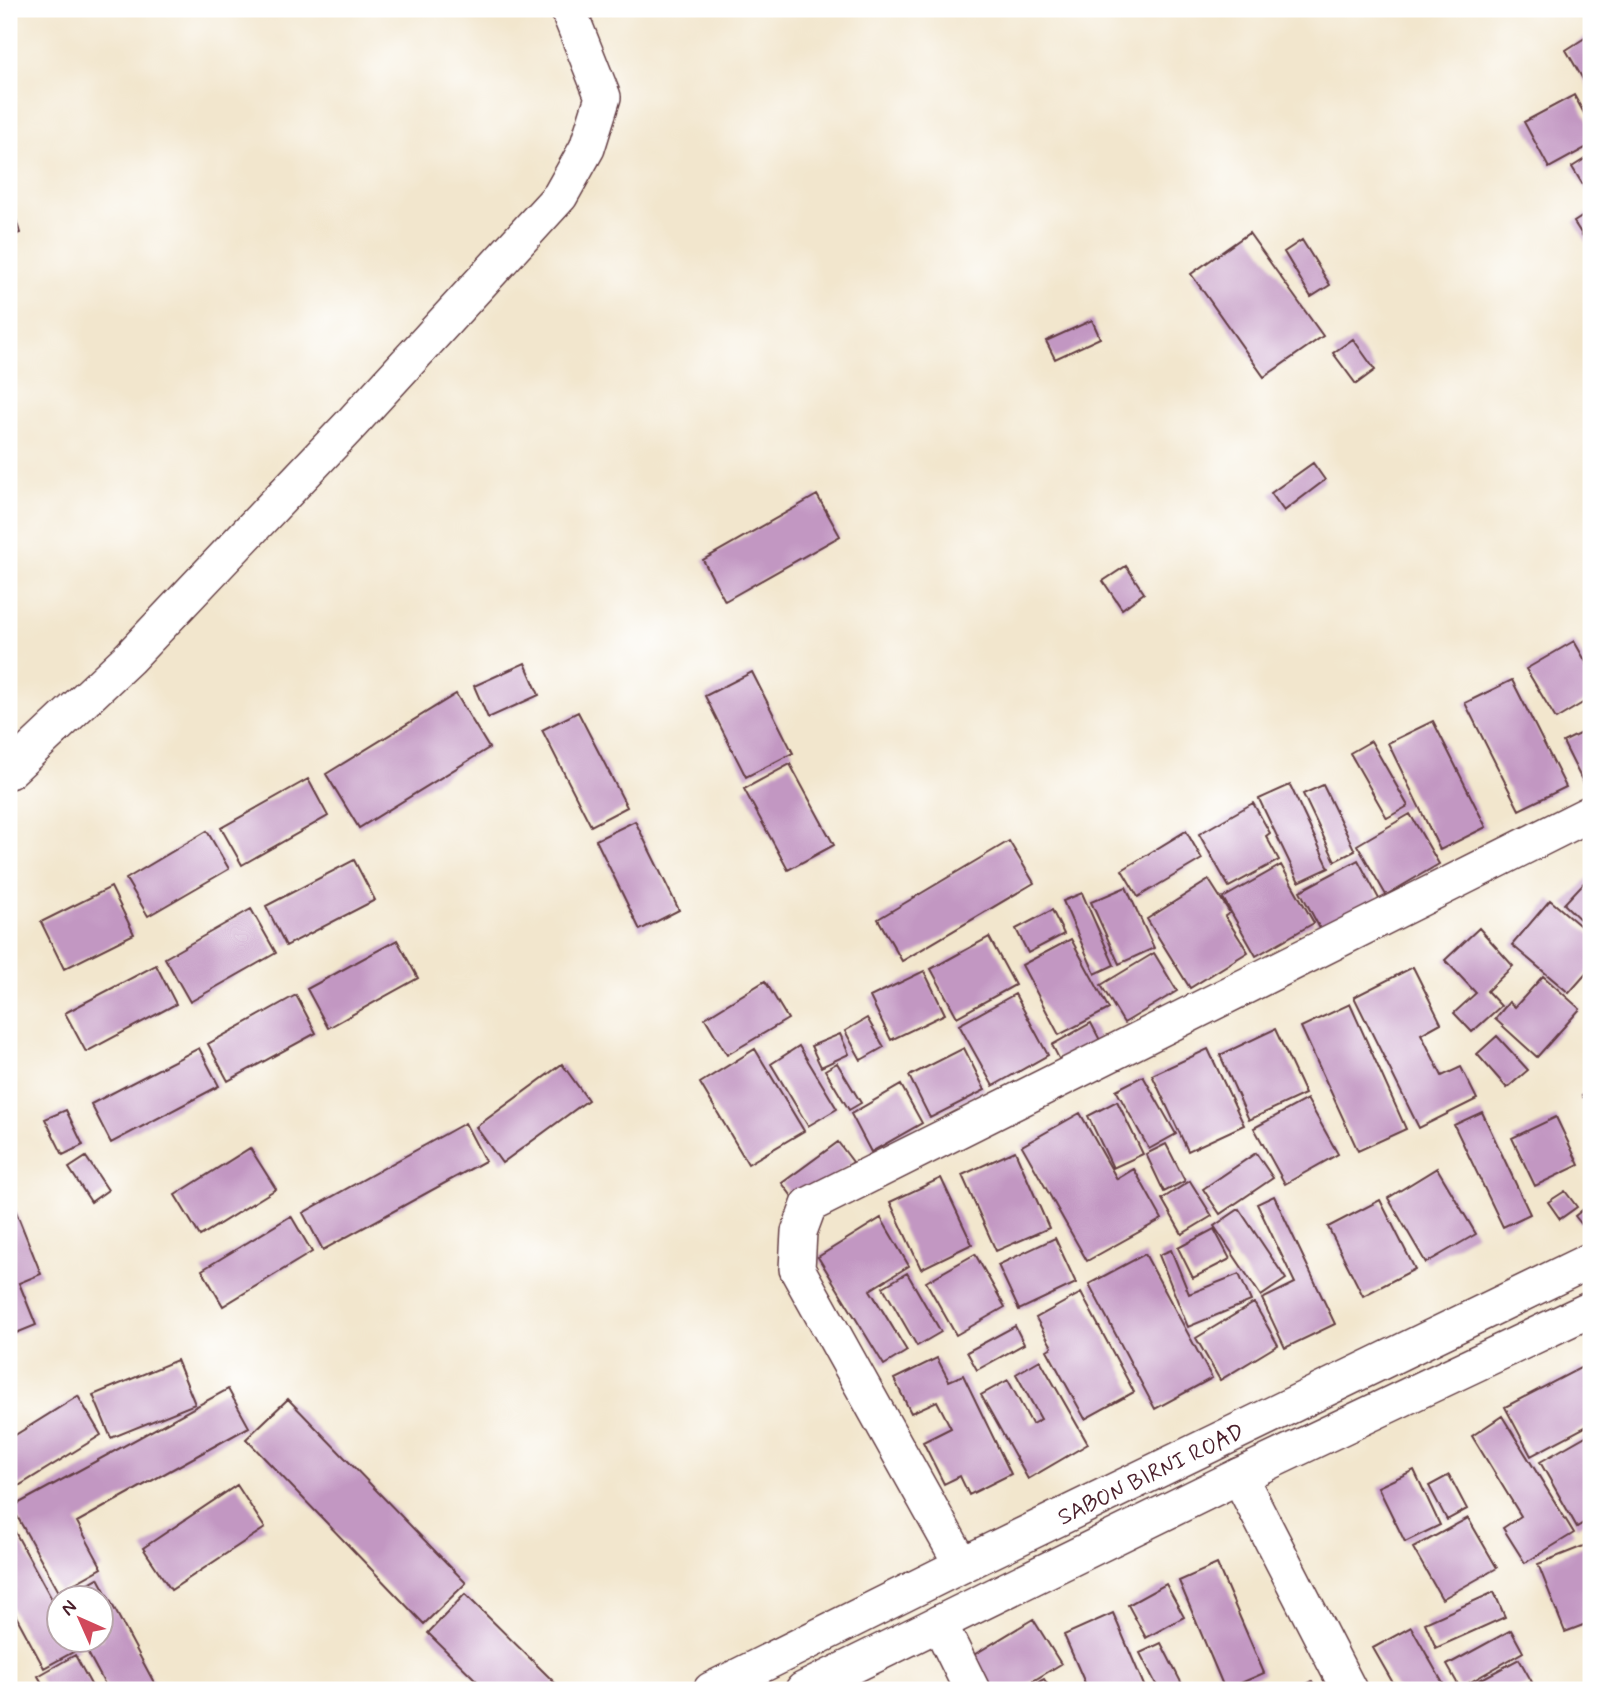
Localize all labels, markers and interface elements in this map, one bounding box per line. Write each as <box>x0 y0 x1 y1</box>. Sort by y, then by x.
street label: SABON BIRNI ROAD <box>1053 1417 1250 1533</box>
north arrow <box>46 1584 116 1654</box>
text: N <box>56 1595 82 1621</box>

